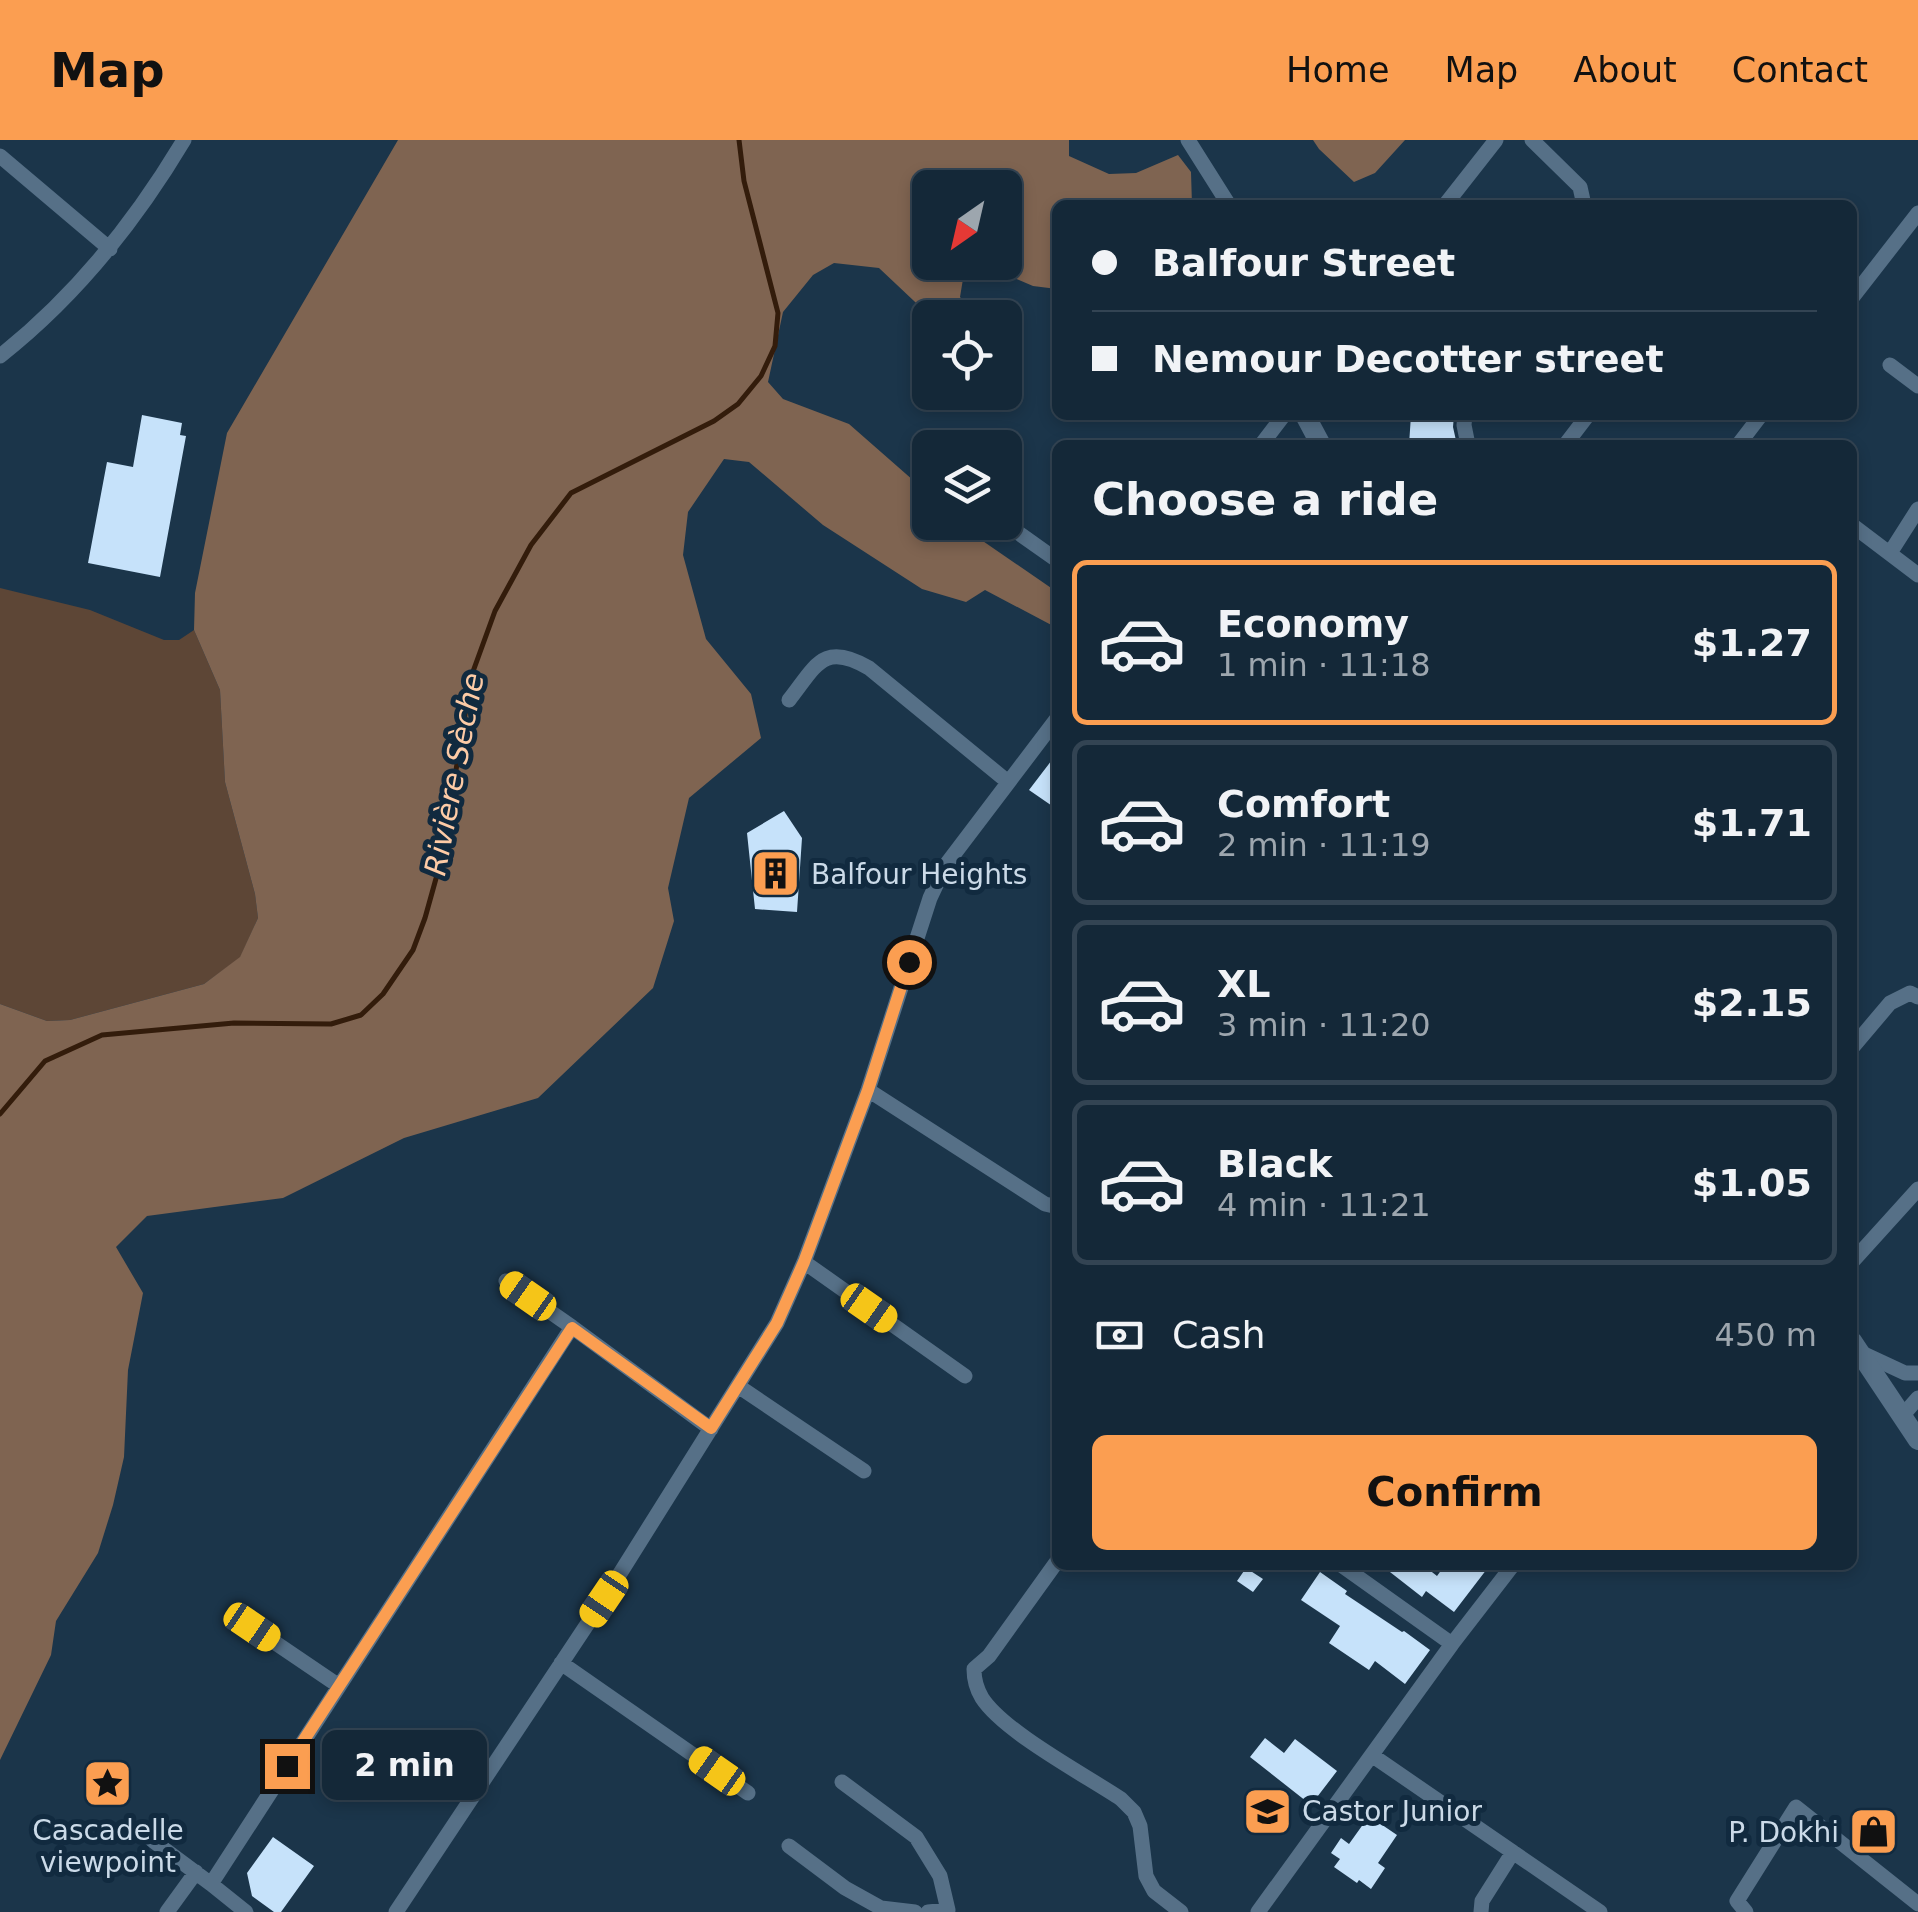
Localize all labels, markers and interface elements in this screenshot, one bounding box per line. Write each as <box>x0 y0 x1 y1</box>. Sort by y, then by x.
text: Map <box>50 42 165 98</box>
text: Home <box>1286 50 1389 90</box>
text: Map <box>1444 50 1518 90</box>
text: About <box>1573 50 1677 90</box>
text: Contact <box>1732 50 1868 90</box>
north arrow <box>912 170 1022 280</box>
map controls <box>912 170 1022 540</box>
text: Balfour Street <box>1152 241 1455 285</box>
button: locate <box>912 300 1022 410</box>
text: Nemour Decotter street <box>1152 337 1664 381</box>
button: layers <box>912 430 1022 540</box>
text: Choose a ride <box>1092 473 1438 526</box>
icon: car <box>1097 598 1187 688</box>
text: Economy <box>1217 602 1409 646</box>
text: $1.27 <box>1692 621 1812 665</box>
text: 1 min · 11:18 <box>1217 646 1431 684</box>
water label: Rivière Sèche <box>417 670 491 878</box>
icon: car <box>1097 778 1187 868</box>
text: Comfort <box>1217 782 1390 826</box>
text: $1.71 <box>1692 801 1812 845</box>
text: 2 min · 11:19 <box>1217 826 1431 864</box>
building icon: Balfour Heights <box>750 848 802 900</box>
place label: Balfour Heights <box>811 858 1027 891</box>
route start <box>887 940 932 985</box>
icon: car <box>1097 958 1187 1048</box>
text: XL <box>1217 962 1271 1006</box>
text: $2.15 <box>1692 981 1812 1025</box>
text: 3 min · 11:20 <box>1217 1006 1431 1044</box>
icon: car <box>1097 1138 1187 1228</box>
text: Black <box>1217 1142 1332 1186</box>
text: $1.05 <box>1692 1161 1812 1205</box>
text: 4 min · 11:21 <box>1217 1186 1431 1224</box>
car <box>495 1267 561 1325</box>
car <box>836 1279 902 1337</box>
icon: cash <box>1092 1308 1147 1363</box>
text: Cash <box>1172 1313 1266 1357</box>
text: 450 m <box>1715 1316 1817 1354</box>
button: Confirm <box>1092 1435 1817 1550</box>
car <box>575 1566 633 1632</box>
car <box>219 1598 285 1656</box>
callout: 2 min <box>322 1731 487 1801</box>
car <box>684 1742 750 1800</box>
route end <box>265 1744 310 1789</box>
text: 2 min <box>354 1746 455 1784</box>
place icon: Cascadelle viewpoint <box>82 1757 134 1809</box>
school or university icon: Castor Junior <box>1241 1785 1293 1837</box>
place label: Castor Junior <box>1302 1795 1482 1828</box>
shop icon: P. Dokhi <box>1848 1806 1900 1858</box>
place label: Cascadelle viewpoint <box>32 1814 184 1879</box>
place label: P. Dokhi <box>1728 1816 1839 1849</box>

